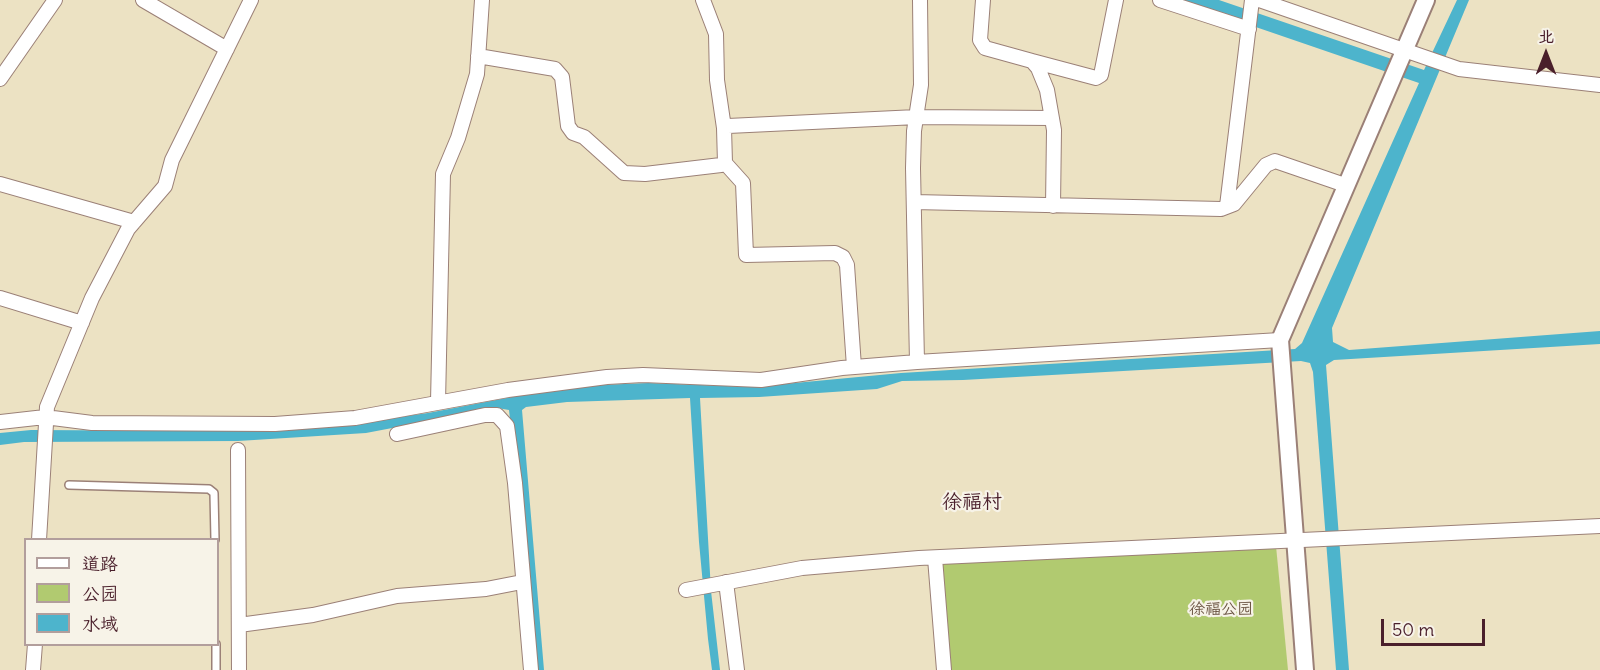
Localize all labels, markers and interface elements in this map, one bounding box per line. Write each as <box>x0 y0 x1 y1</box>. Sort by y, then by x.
north arrow <box>1516 24 1576 84</box>
text: 北 <box>1538 26 1554 46</box>
district label: 徐福村 <box>942 490 1002 514</box>
legend <box>24 538 219 646</box>
text: 道路 <box>82 552 118 575</box>
text: 公园 <box>82 582 118 605</box>
park label: 徐福公园 <box>1189 599 1253 619</box>
scale bar <box>1384 607 1488 645</box>
text: 水域 <box>82 612 118 635</box>
text: 50 m <box>1392 618 1434 641</box>

